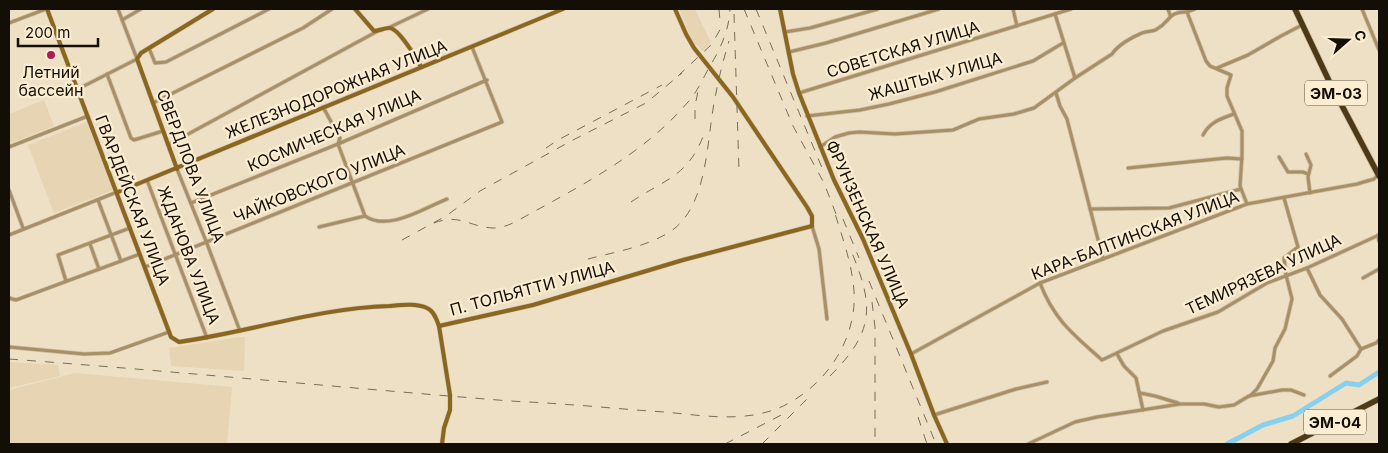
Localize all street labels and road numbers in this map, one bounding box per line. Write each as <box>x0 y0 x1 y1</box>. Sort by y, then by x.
street label: СОВЕТСКАЯ УЛИЦА <box>824 16 982 82</box>
street label: ЖЕЛЕЗНОДОРОЖНАЯ УЛИЦА <box>222 35 450 143</box>
street label: ЖАШТЫК УЛИЦА <box>866 47 1004 105</box>
road number: ЭМ-03 <box>1305 80 1367 106</box>
street label: КОСМИЧЕСКАЯ УЛИЦА <box>244 84 424 176</box>
street label: СВЕРДЛОВА УЛИЦА <box>153 87 229 245</box>
street label: ГВАРДЕЙСКАЯ УЛИЦА <box>91 112 175 288</box>
street label: ФРУНЗЕНСКАЯ УЛИЦА <box>822 137 914 311</box>
street label: ЧАЙКОВСКОГО УЛИЦА <box>230 139 408 227</box>
street label: ЖДАНОВА УЛИЦА <box>153 183 225 327</box>
street label: КАРА-БАЛТИНСКАЯ УЛИЦА <box>1028 186 1242 284</box>
street label: ТЕМИРЯЗЕВА УЛИЦА <box>1182 229 1344 319</box>
street label: П. ТОЛЬЯТТИ УЛИЦА <box>447 256 617 320</box>
road number: ЭМ-04 <box>1304 410 1366 434</box>

